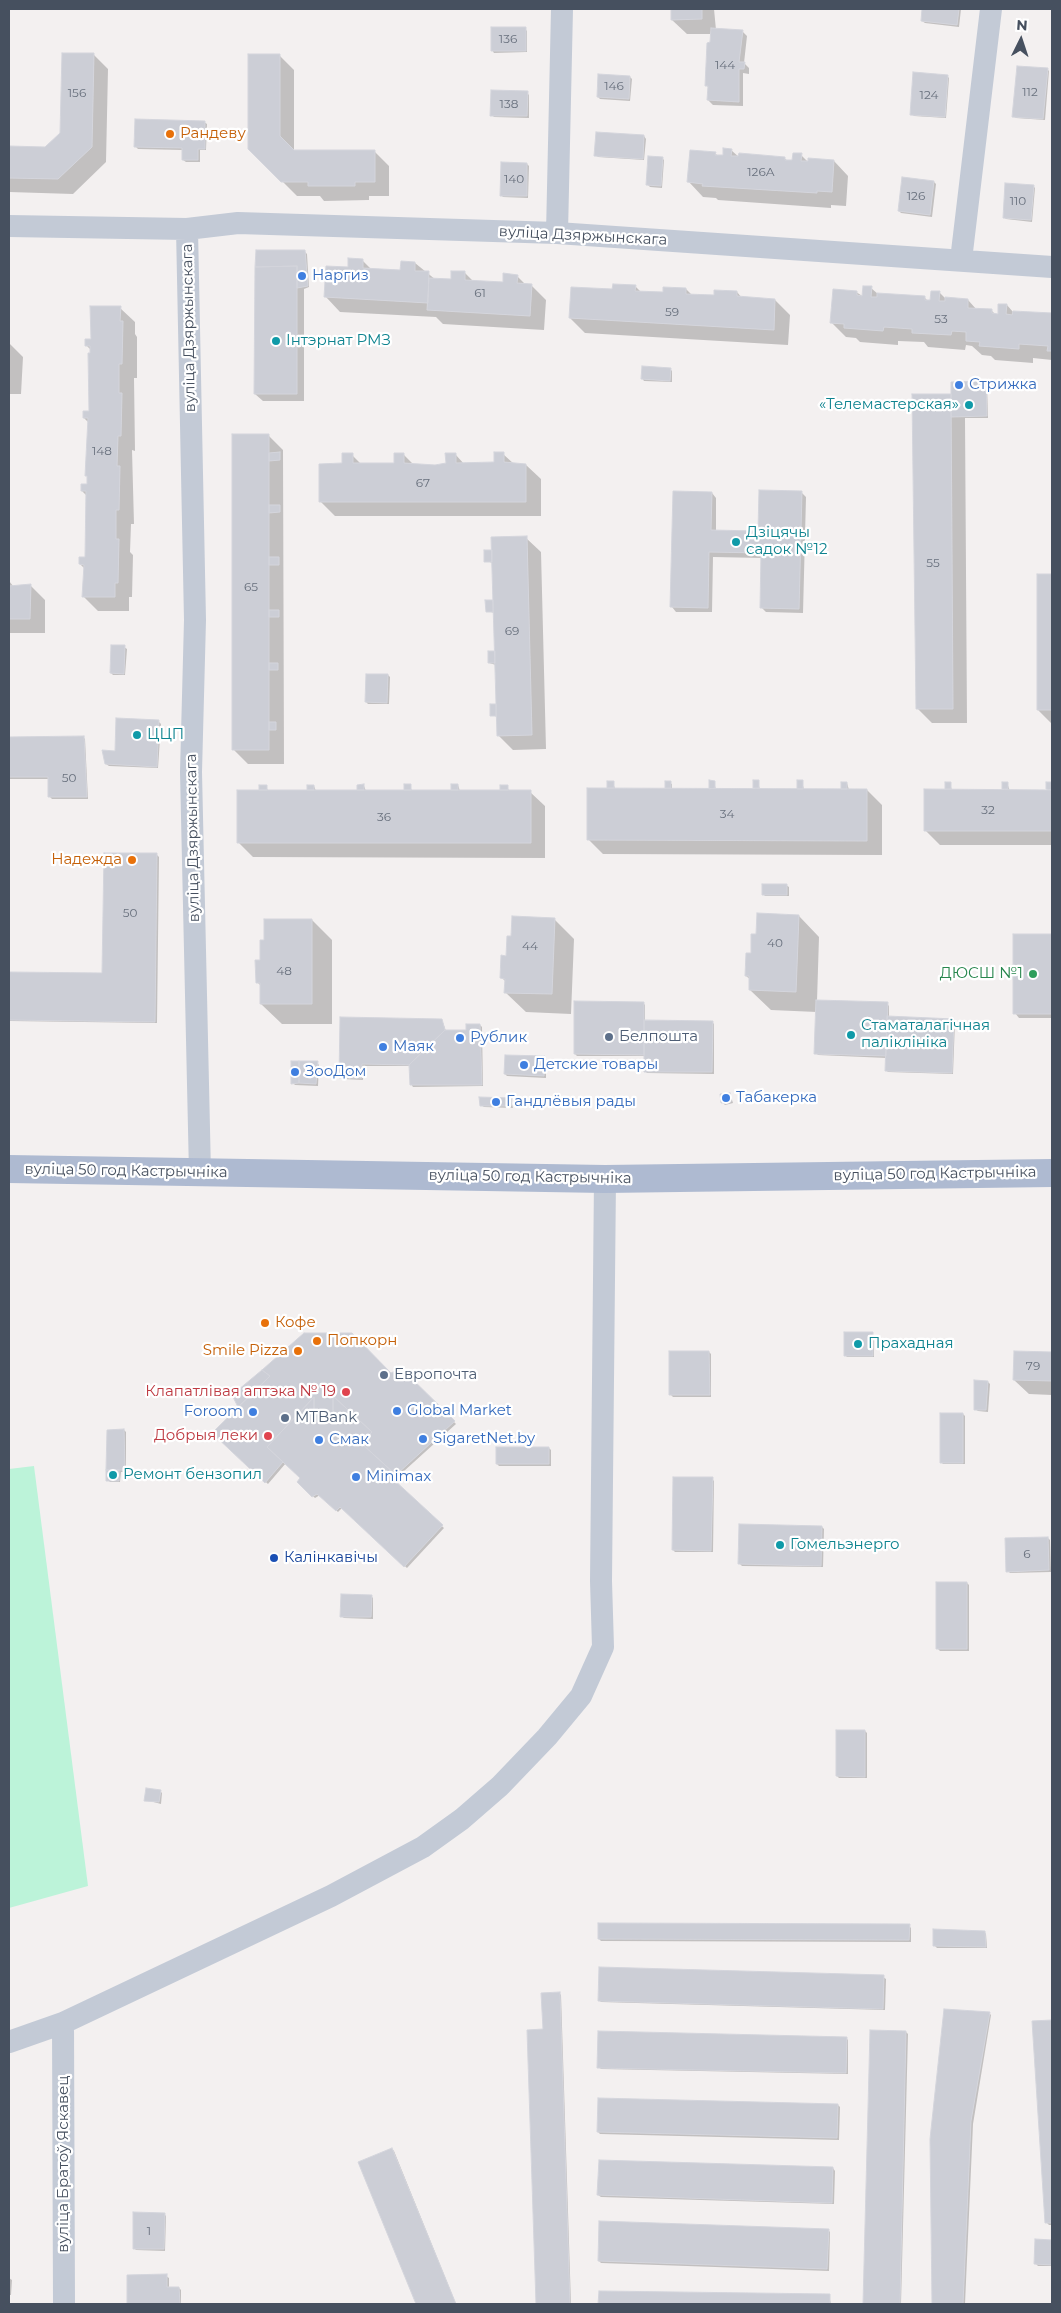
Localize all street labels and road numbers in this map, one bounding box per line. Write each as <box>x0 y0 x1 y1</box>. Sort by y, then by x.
street label: вуліца Дзяржынскага <box>498 223 668 249</box>
street label: вуліца Дзяржынскага <box>179 244 199 412</box>
street label: вуліца Дзяржынскага <box>183 754 203 922</box>
street label: вуліца 50 год Кастрычніка <box>24 1160 228 1182</box>
street label: вуліца 50 год Кастрычніка <box>833 1163 1037 1185</box>
street label: вуліца 50 год Кастрычніка <box>428 1166 632 1188</box>
street label: вуліца Братоў Яскавец <box>55 2075 73 2253</box>

